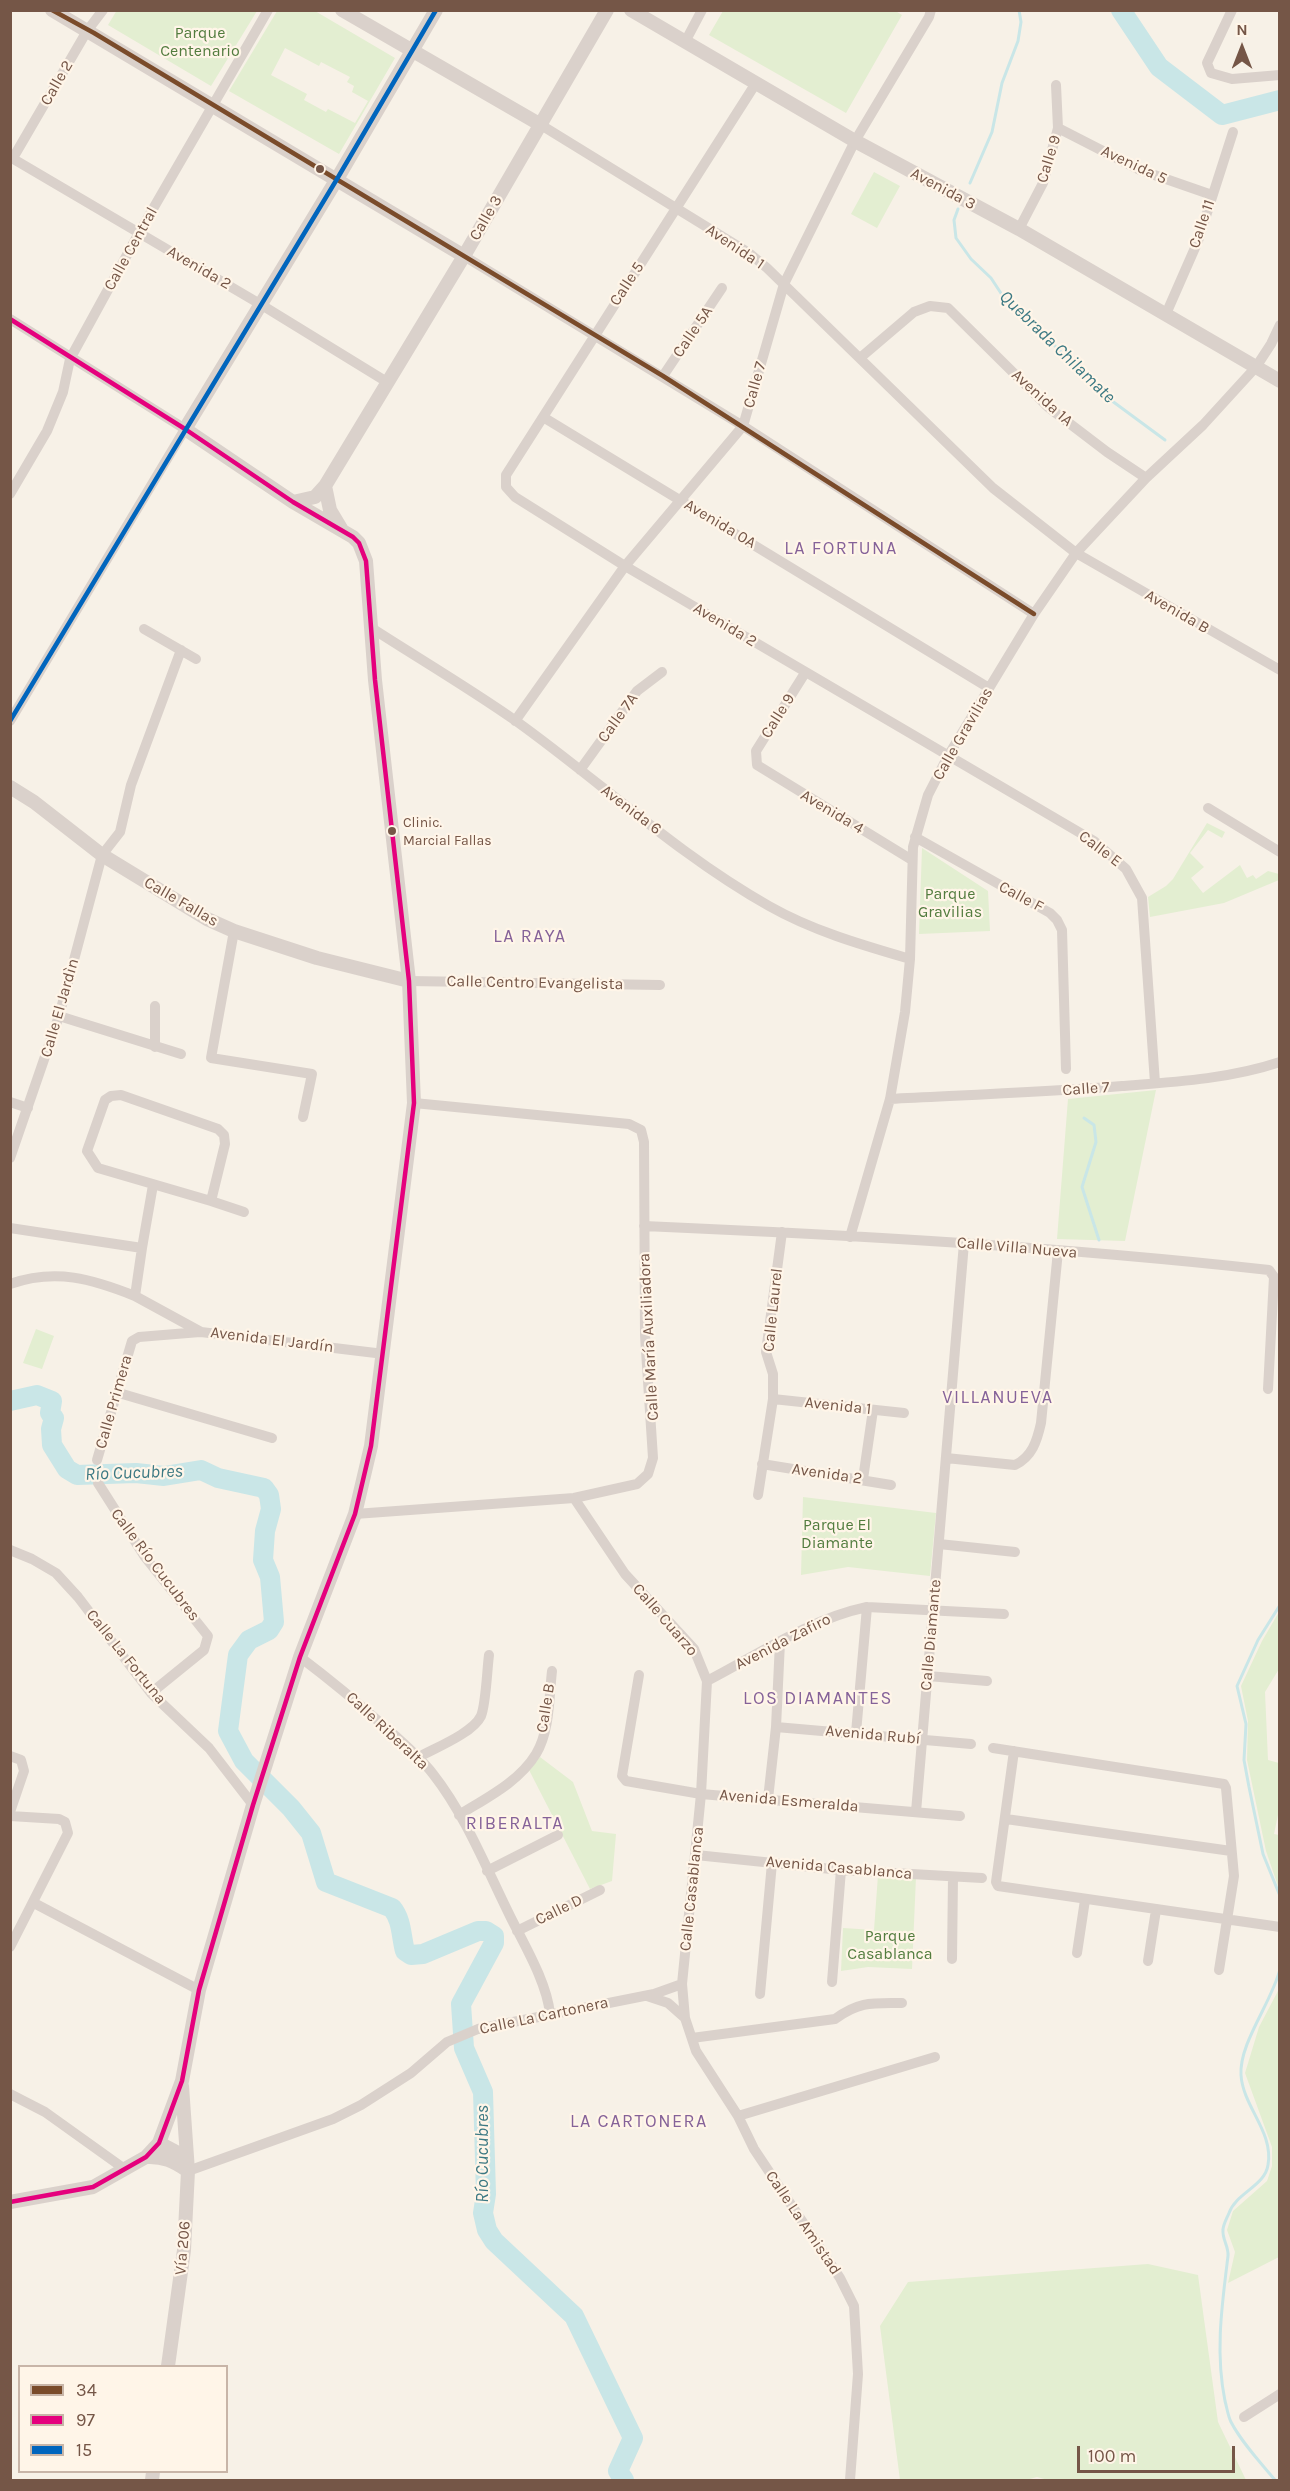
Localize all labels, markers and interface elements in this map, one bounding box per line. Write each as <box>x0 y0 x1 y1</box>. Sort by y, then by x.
north arrow <box>1212 18 1272 78</box>
text: N <box>1236 20 1248 39</box>
park label: Parque Centenario <box>160 23 240 61</box>
street label: Calle 2 <box>36 57 78 109</box>
street label: Calle 9 <box>1033 133 1065 185</box>
street label: Avenida 5 <box>1098 141 1170 189</box>
unlabelled marker <box>314 163 326 175</box>
street label: Avenida 3 <box>907 164 979 214</box>
street label: Calle 3 <box>465 192 507 244</box>
street label: Calle 11 <box>1185 197 1219 251</box>
street label: Calle Central <box>100 204 162 294</box>
street label: Avenida 1 <box>702 220 768 274</box>
street label: Avenida 2 <box>164 242 234 294</box>
street label: Calle 5 <box>606 258 648 310</box>
water label: Quebrada Chilamate <box>995 286 1119 408</box>
street label: Calle 5A <box>669 303 717 361</box>
street label: Calle 7 <box>739 360 771 410</box>
street label: Avenida 1A <box>1007 365 1077 431</box>
street label: Avenida 0A <box>681 495 759 553</box>
district label: LA FORTUNA <box>784 538 898 560</box>
street label: Avenida B <box>1141 586 1213 638</box>
street label: Avenida 2 <box>690 599 760 651</box>
street label: Calle Gravilias <box>929 684 997 784</box>
street label: Calle 7A <box>594 690 642 746</box>
street label: Calle 9 <box>757 690 799 742</box>
street label: Avenida 6 <box>597 781 665 839</box>
street label: Avenida 4 <box>797 786 867 838</box>
place label: Clinic. Marcial Fallas <box>403 815 492 848</box>
marker: Clinic. Marcial Fallas <box>386 825 398 837</box>
street label: Calle E <box>1075 827 1125 871</box>
street label: Calle Fallas <box>140 873 222 931</box>
street label: Calle F <box>995 877 1047 917</box>
park label: Parque Gravilias <box>918 884 982 922</box>
district label: LA RAYA <box>493 926 567 948</box>
street label: Calle El Jardìn <box>37 956 83 1060</box>
street label: Calle Centro Evangelista <box>446 972 624 994</box>
street label: Calle 7 <box>1062 1078 1110 1100</box>
street label: Calle Villa Nueva <box>956 1233 1078 1263</box>
street label: Calle María Auxiliadora <box>635 1253 663 1421</box>
street label: Calle Laurel <box>759 1267 787 1353</box>
street label: Avenida El Jardín <box>209 1323 335 1357</box>
street label: Calle Primera <box>91 1353 137 1451</box>
district label: VILLANUEVA <box>942 1387 1054 1409</box>
street label: Avenida 1 <box>804 1393 872 1419</box>
water label: Río Cucubres <box>85 1460 183 1486</box>
street label: Avenida 2 <box>791 1460 863 1488</box>
street label: Calle Río Cucubres <box>106 1505 204 1625</box>
park label: Parque El Diamante <box>801 1515 873 1553</box>
street label: Calle Diamante <box>917 1579 945 1691</box>
street label: Calle Cuarzo <box>628 1580 702 1660</box>
street label: Calle La Fortuna <box>82 1606 170 1708</box>
street label: Avenida Zafiro <box>732 1610 834 1674</box>
street label: Calle B <box>533 1682 559 1734</box>
street label: Calle Riberalta <box>342 1688 432 1774</box>
district label: LOS DIAMANTES <box>743 1688 893 1710</box>
street label: Avenida Rubí <box>825 1721 921 1749</box>
street label: Avenida Esmeralda <box>719 1785 859 1817</box>
district label: RIBERALTA <box>466 1813 564 1835</box>
street label: Calle Casablanca <box>676 1826 708 1952</box>
street label: Avenida Casablanca <box>765 1852 913 1884</box>
street label: Calle D <box>532 1890 586 1930</box>
park label: Parque Casablanca <box>847 1926 933 1964</box>
street label: Calle La Cartonera <box>478 1993 610 2039</box>
water label: Río Cucubres <box>472 2105 494 2203</box>
district label: LA CARTONERA <box>570 2111 708 2133</box>
street label: Calle La Amistad <box>761 2167 845 2279</box>
street label: Vía 206 <box>171 2220 195 2276</box>
legend <box>18 2365 228 2473</box>
text: 34 <box>76 2379 97 2401</box>
text: 97 <box>76 2409 95 2431</box>
scale bar <box>1080 2434 1238 2472</box>
text: 15 <box>76 2439 92 2461</box>
text: 100 m <box>1088 2445 1136 2467</box>

